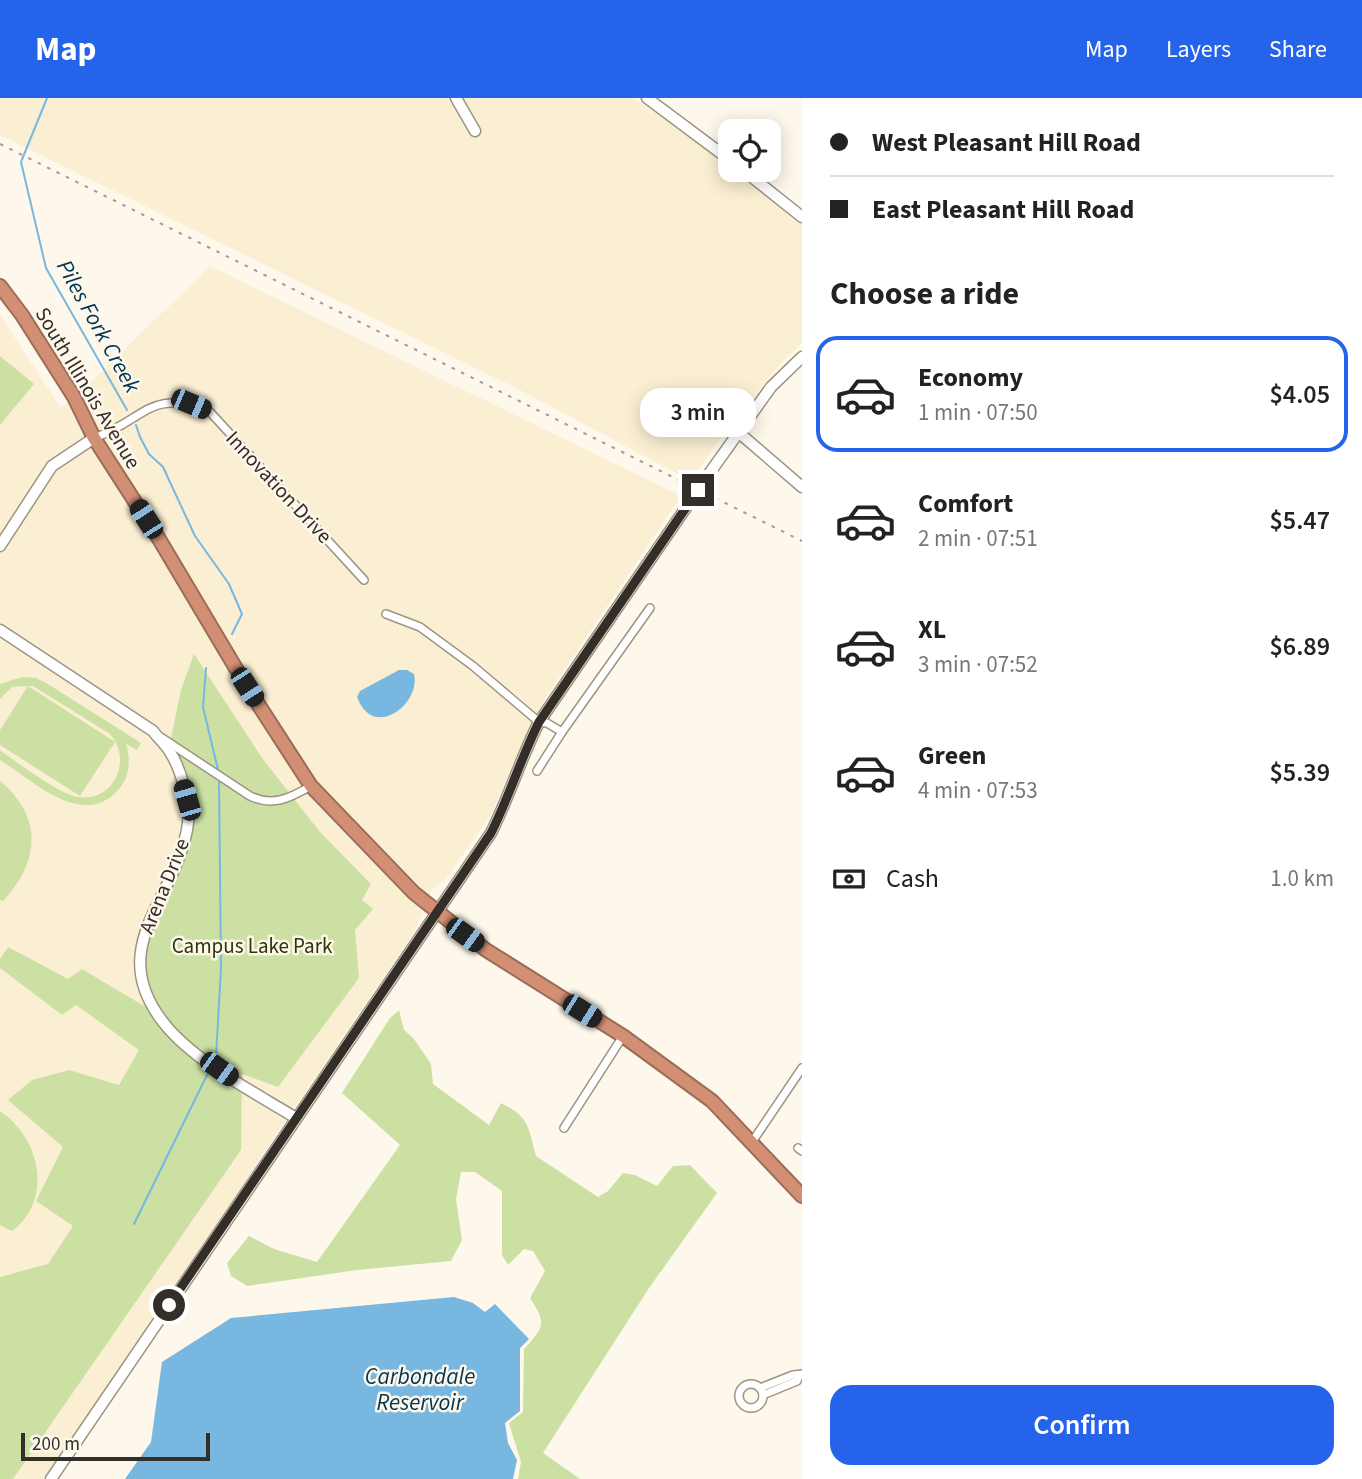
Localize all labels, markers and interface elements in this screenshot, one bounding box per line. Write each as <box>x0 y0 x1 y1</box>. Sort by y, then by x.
text: Map <box>35 26 96 73</box>
text: Map <box>1085 32 1128 67</box>
text: Layers <box>1166 32 1231 67</box>
text: Share <box>1269 32 1327 67</box>
map controls <box>718 119 781 182</box>
button: locate <box>718 119 781 182</box>
text: West Pleasant Hill Road <box>872 124 1141 161</box>
text: East Pleasant Hill Road <box>872 191 1134 228</box>
water label: Piles Fork Creek <box>48 254 149 400</box>
text: Choose a ride <box>830 271 1019 317</box>
street label: South Illinois Avenue <box>28 301 148 475</box>
text: Economy <box>918 359 1023 396</box>
icon: car <box>834 363 897 426</box>
text: $4.05 <box>1269 376 1330 413</box>
car <box>168 386 215 422</box>
callout: 3 min <box>640 388 756 438</box>
text: 3 min <box>671 396 725 429</box>
text: 1 min · 07:50 <box>918 396 1038 429</box>
street label: Innovation Drive <box>219 424 339 550</box>
route end <box>682 474 714 506</box>
text: Comfort <box>918 485 1013 522</box>
icon: car <box>834 489 897 552</box>
car <box>126 496 167 542</box>
text: $5.47 <box>1269 502 1330 539</box>
text: 2 min · 07:51 <box>918 522 1038 555</box>
text: XL <box>918 611 946 648</box>
icon: car <box>834 615 897 678</box>
text: $6.89 <box>1269 628 1330 665</box>
text: 3 min · 07:52 <box>918 648 1038 681</box>
car <box>227 664 268 710</box>
text: Green <box>918 737 986 774</box>
icon: car <box>834 741 897 804</box>
text: $5.39 <box>1269 754 1330 791</box>
text: 4 min · 07:53 <box>918 774 1038 807</box>
car <box>172 777 203 823</box>
street label: Arena Drive <box>131 834 197 938</box>
icon: cash <box>830 860 868 898</box>
text: Cash <box>886 860 939 897</box>
text: 1.0 km <box>1270 862 1334 895</box>
car <box>442 914 489 956</box>
park label: Campus Lake Park <box>172 931 333 961</box>
car <box>559 991 606 1031</box>
car <box>196 1048 243 1090</box>
route start <box>153 1289 185 1321</box>
water label: Carbondale Reservoir <box>365 1360 475 1419</box>
button: Confirm <box>830 1385 1334 1465</box>
scale bar <box>21 1430 210 1462</box>
text: 200 m <box>32 1431 80 1458</box>

